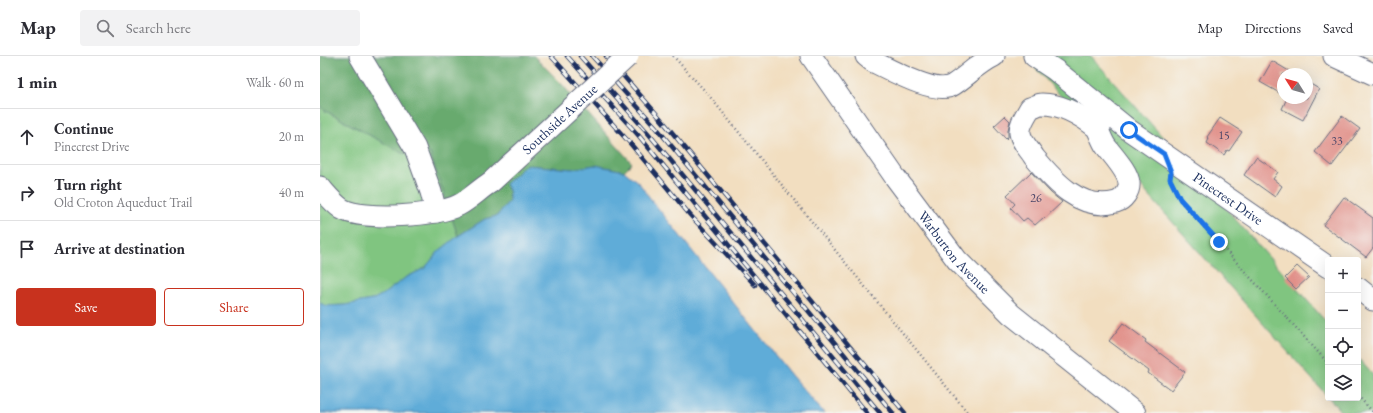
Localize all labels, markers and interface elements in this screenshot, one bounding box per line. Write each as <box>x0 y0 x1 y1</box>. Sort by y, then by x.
search box <box>80 10 360 46</box>
text: Map <box>20 15 56 40</box>
icon: search <box>94 17 116 39</box>
text: Search here <box>126 18 191 37</box>
text: Map <box>1197 19 1223 37</box>
text: Directions <box>1245 19 1301 37</box>
text: Saved <box>1323 19 1353 37</box>
north arrow <box>1277 68 1313 104</box>
text: 1 min <box>16 71 57 93</box>
text: Walk · 60 m <box>246 74 304 91</box>
street label: Southside Avenue <box>518 80 601 158</box>
text: Continue <box>54 119 114 138</box>
route start <box>1120 121 1138 139</box>
icon: ahead <box>16 126 38 148</box>
house number: 15 <box>1218 127 1230 143</box>
text: 20 m <box>279 128 304 145</box>
house number: 33 <box>1331 133 1343 149</box>
text: Pinecrest Drive <box>54 138 129 155</box>
street label: Pinecrest Drive <box>1190 168 1267 229</box>
text: Turn right <box>54 175 122 194</box>
icon: right <box>16 182 38 204</box>
text: 40 m <box>279 184 304 201</box>
house number: 26 <box>1030 190 1042 206</box>
text: Old Croton Aqueduct Trail <box>54 194 192 211</box>
street label: Warburton Avenue <box>914 207 995 298</box>
route end <box>1210 233 1228 251</box>
icon: arrive <box>16 238 38 260</box>
text: Arrive at destination <box>54 239 185 258</box>
map controls <box>1325 257 1361 401</box>
button: + <box>1325 257 1361 293</box>
button: Save <box>16 288 156 326</box>
button: Share <box>164 288 304 326</box>
button: − <box>1325 293 1361 329</box>
button: locate <box>1325 329 1361 365</box>
button: layers <box>1325 365 1361 401</box>

